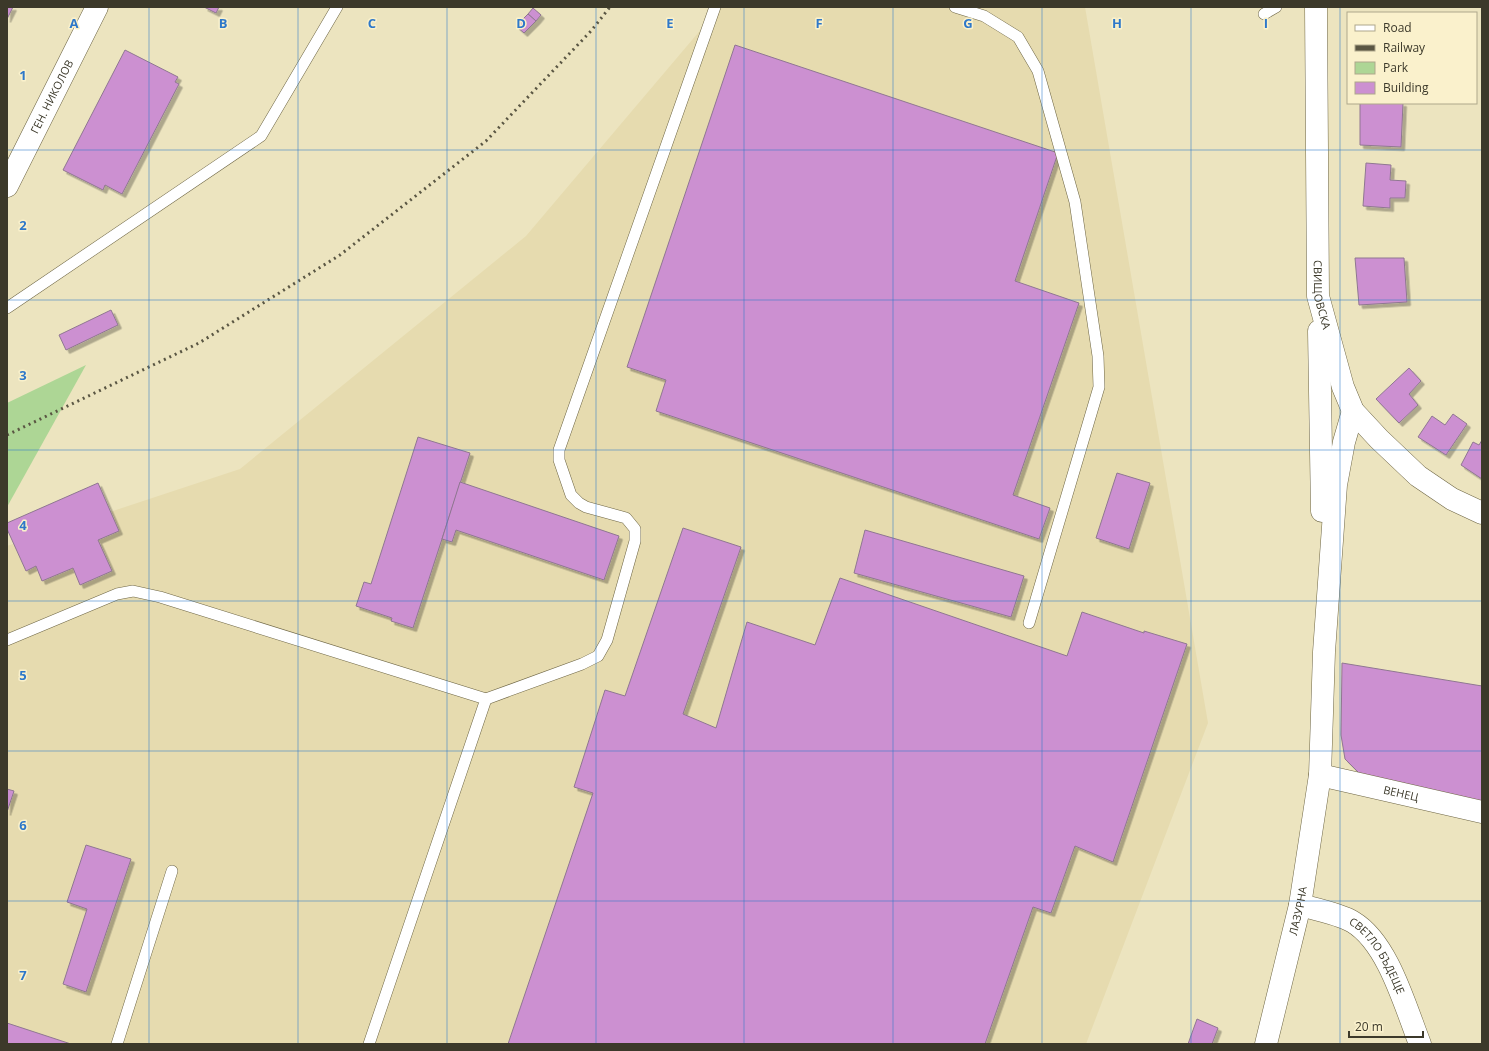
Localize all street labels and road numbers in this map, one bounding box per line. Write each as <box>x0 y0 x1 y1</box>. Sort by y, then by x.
street label: ГЕН. НИКОЛОВ <box>27 57 76 136</box>
street label: СВИЩОВСКА <box>1311 260 1335 331</box>
street label: ВЕНЕЦ <box>1382 782 1420 804</box>
street label: ЛАЗУРНА <box>1285 885 1310 937</box>
street label: СВЕТЛО БЪДЕЩЕ <box>1347 913 1409 996</box>

